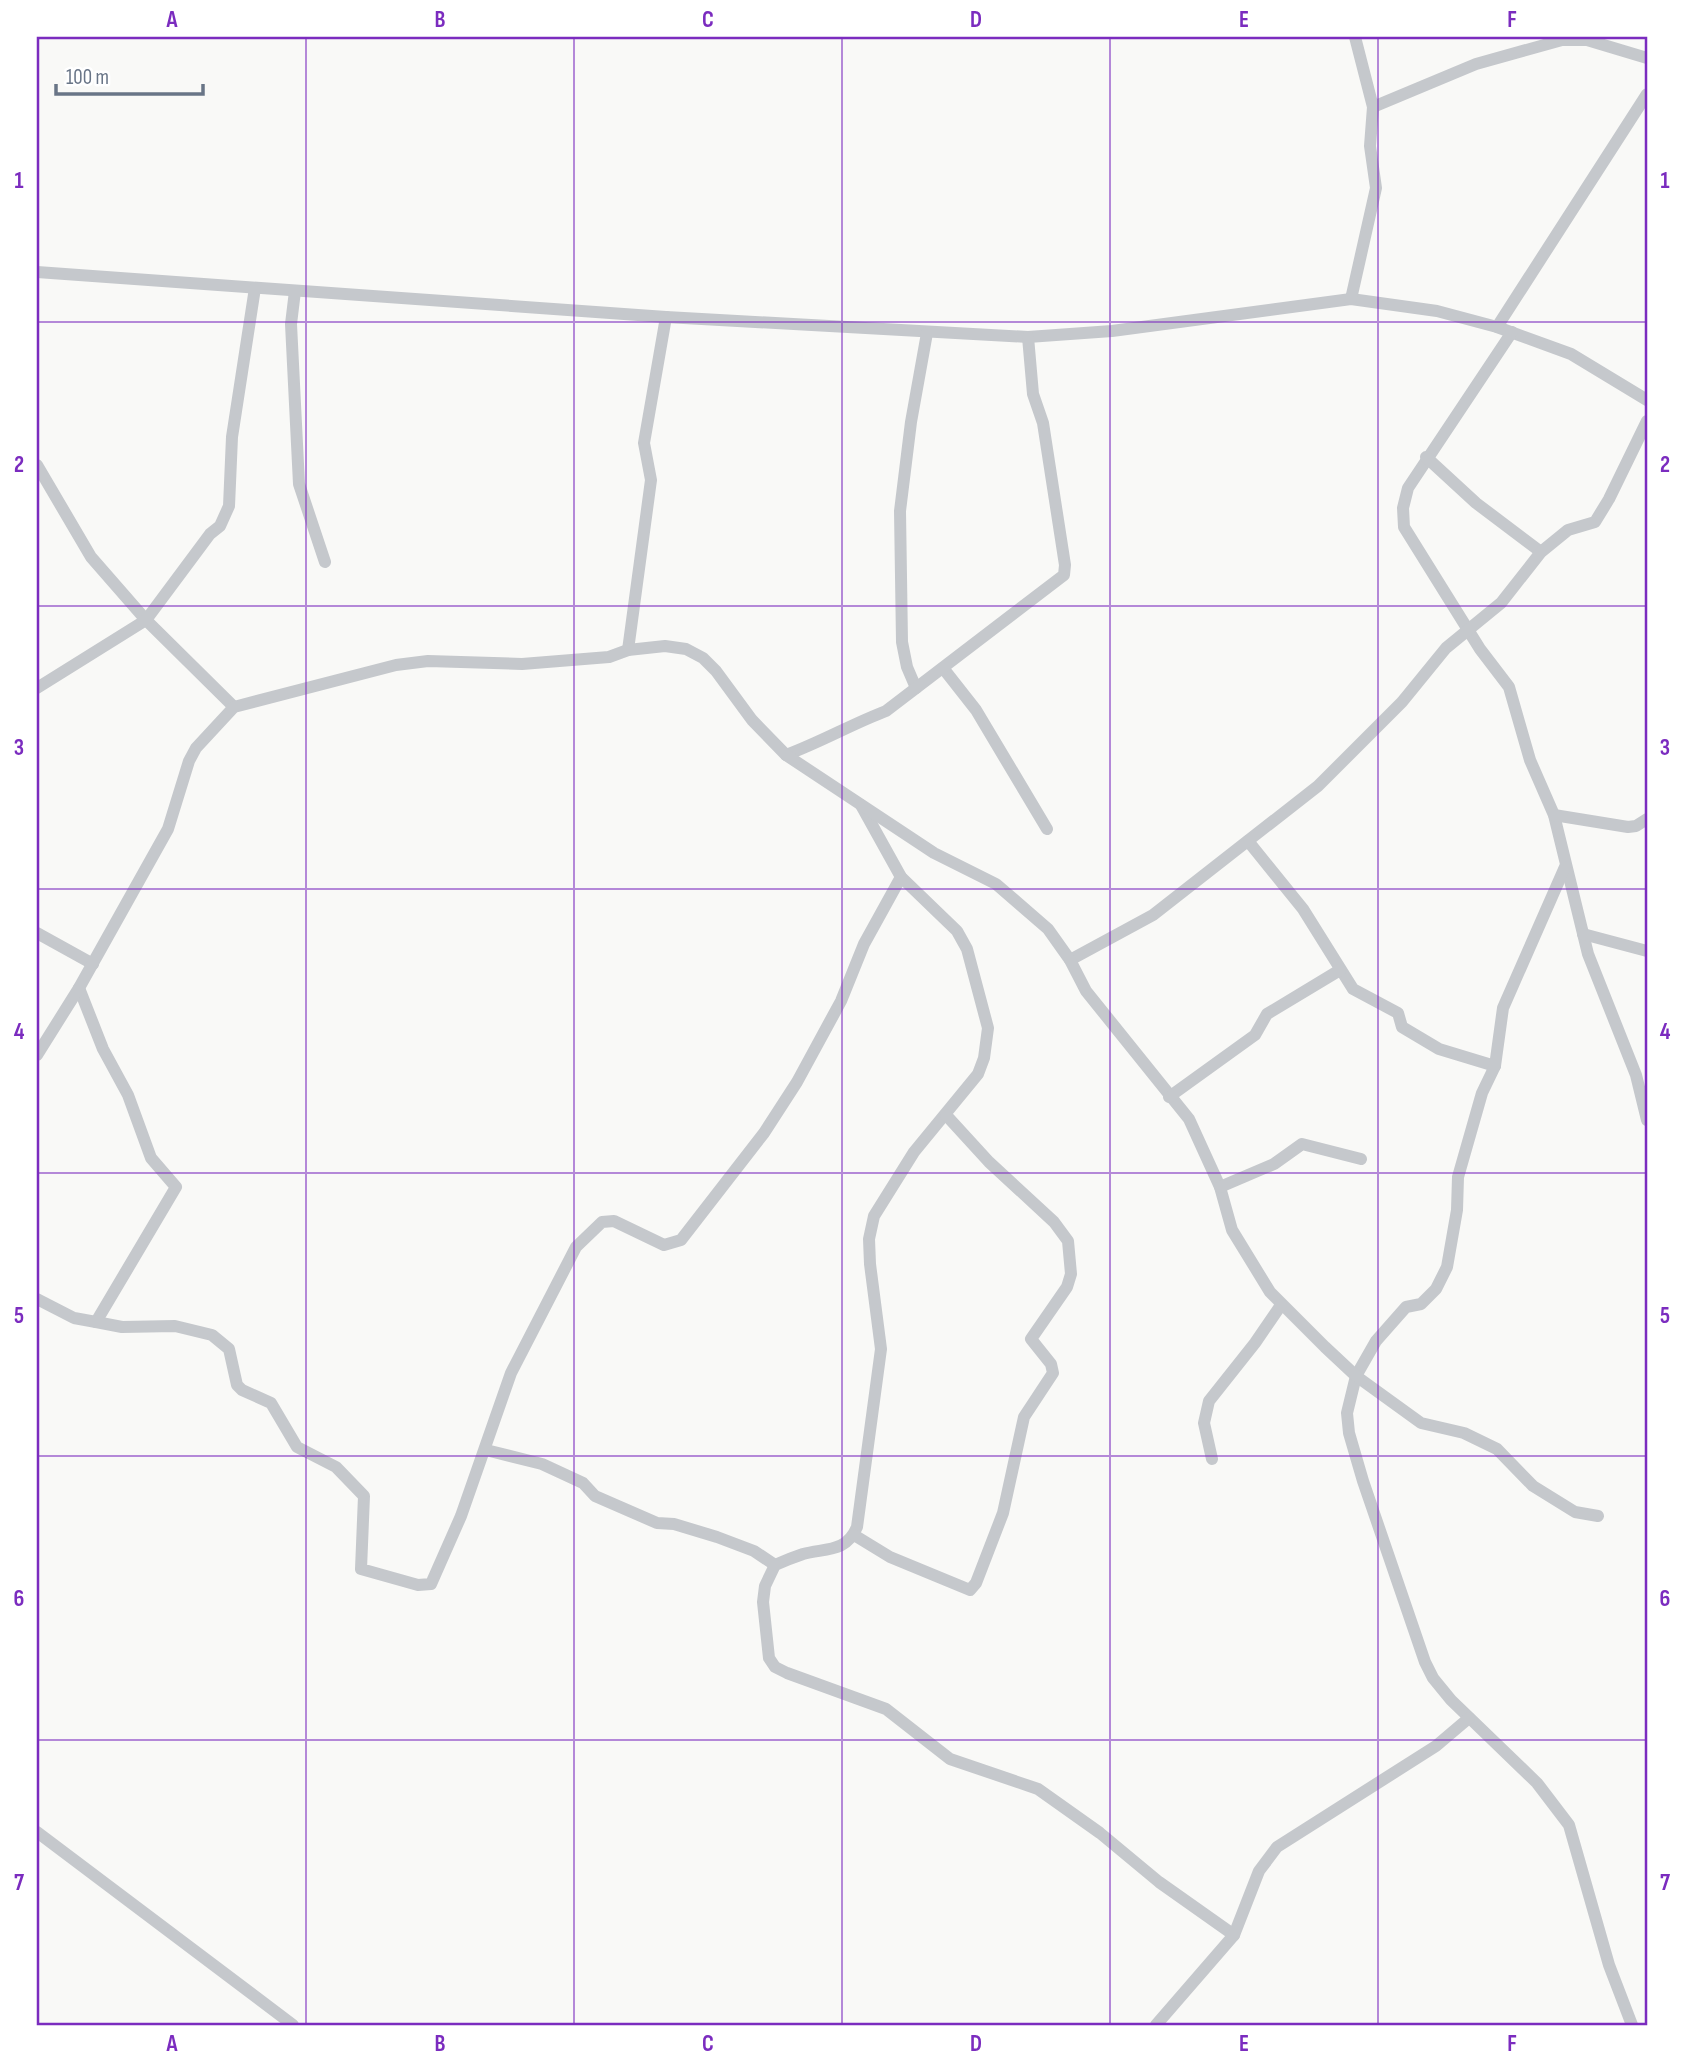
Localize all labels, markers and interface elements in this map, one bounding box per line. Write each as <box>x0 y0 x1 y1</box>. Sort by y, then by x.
text: A <box>166 6 179 34</box>
text: B <box>435 6 446 34</box>
text: C <box>702 6 714 34</box>
text: D <box>970 6 982 34</box>
text: E <box>1239 6 1249 34</box>
text: F <box>1507 6 1517 34</box>
scale bar <box>56 52 203 96</box>
text: 100 m <box>66 65 109 90</box>
text: 1 <box>14 167 24 195</box>
text: 1 <box>1660 167 1670 195</box>
text: 2 <box>14 451 24 479</box>
text: 2 <box>1660 451 1670 479</box>
text: 3 <box>14 734 24 762</box>
text: 3 <box>1660 734 1670 762</box>
text: 4 <box>14 1018 25 1046</box>
text: 4 <box>1660 1018 1671 1046</box>
text: 5 <box>14 1302 24 1330</box>
text: 5 <box>1660 1302 1670 1330</box>
text: 6 <box>14 1585 24 1613</box>
text: 6 <box>1660 1585 1670 1613</box>
text: 7 <box>14 1869 24 1897</box>
text: 7 <box>1660 1869 1670 1897</box>
text: A <box>166 2030 179 2058</box>
text: B <box>435 2030 446 2058</box>
text: C <box>702 2030 714 2058</box>
text: D <box>970 2030 982 2058</box>
text: E <box>1239 2030 1249 2058</box>
text: F <box>1507 2030 1517 2058</box>

